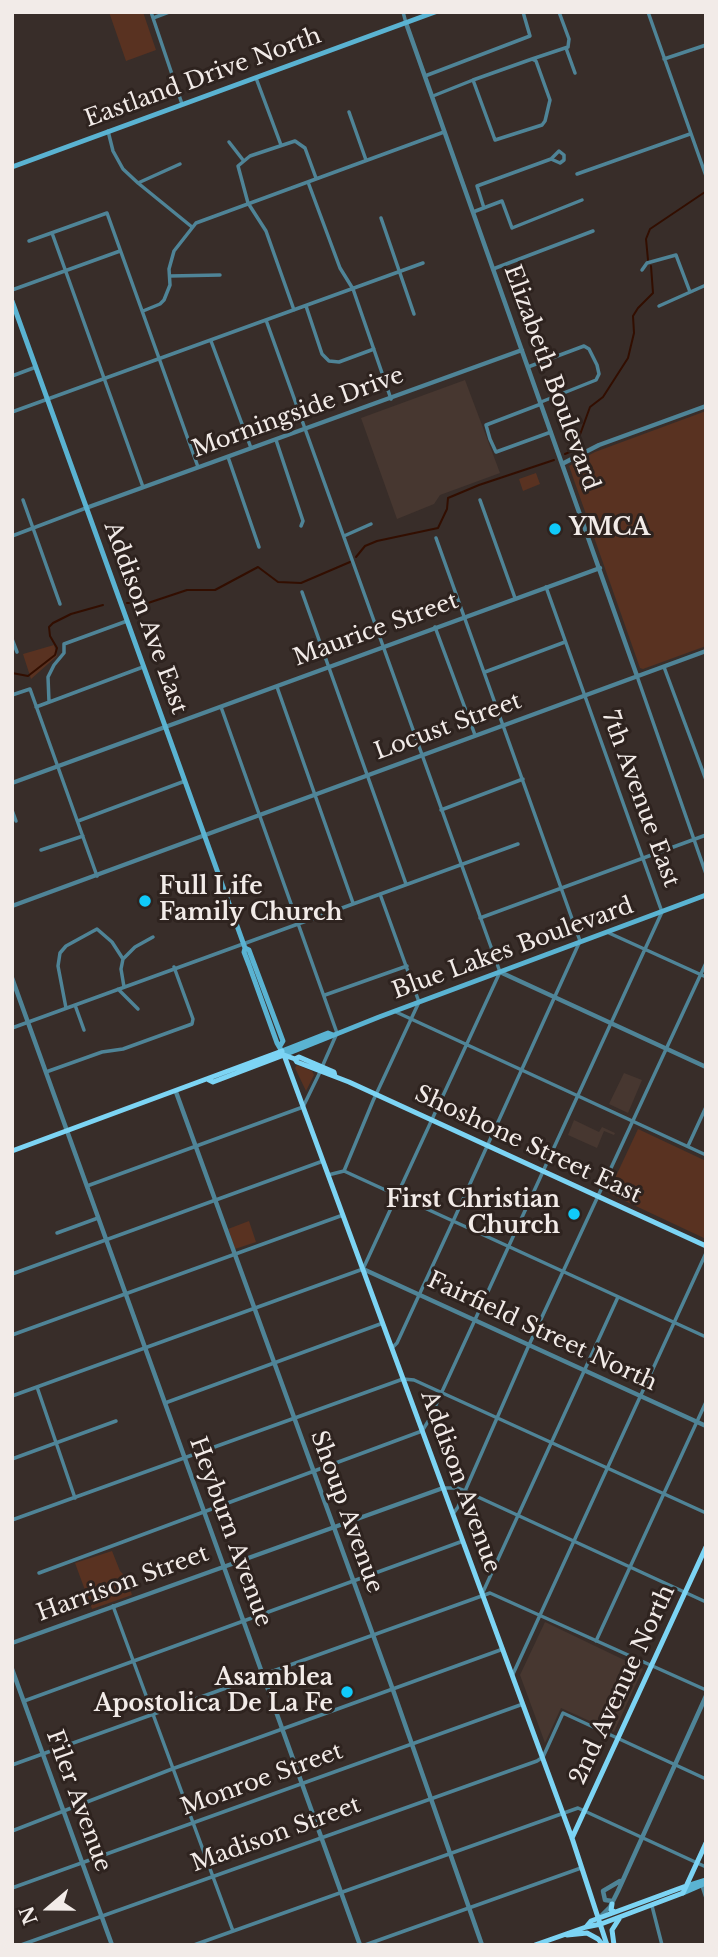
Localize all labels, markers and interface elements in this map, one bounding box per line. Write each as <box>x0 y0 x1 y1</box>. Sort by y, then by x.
street label: Eastland Drive North <box>81 22 325 134</box>
street label: Elizabeth Boulevard <box>497 261 605 495</box>
street label: Morningside Drive <box>188 362 408 464</box>
place label: YMCA <box>569 515 650 543</box>
street label: Addison Ave East <box>97 518 193 718</box>
marker: YMCA <box>547 521 563 537</box>
street label: Maurice Street <box>290 587 462 673</box>
street label: Locust Street <box>371 688 525 766</box>
street label: 7th Avenue East <box>595 707 685 891</box>
place label: Full Life Family Church <box>159 874 342 928</box>
street label: Blue Lakes Boulevard <box>389 892 637 1006</box>
marker: Full Life Family Church <box>137 893 153 909</box>
street label: Shoshone Street East <box>410 1080 646 1210</box>
place label: First Christian Church <box>386 1187 560 1241</box>
marker: First Christian Church <box>566 1206 582 1222</box>
street label: Fairfield Street North <box>423 1267 661 1397</box>
street label: Addison Avenue <box>414 1387 506 1577</box>
street label: Shoup Avenue <box>304 1427 388 1597</box>
street label: Heyburn Avenue <box>183 1433 277 1631</box>
street label: Harrison Street <box>33 1540 213 1628</box>
street label: 2nd Avenue North <box>565 1581 681 1789</box>
place label: Asamblea Apostolica De La Fe <box>94 1665 333 1719</box>
marker: Asamblea Apostolica De La Fe <box>339 1684 355 1700</box>
street label: Filer Avenue <box>40 1726 116 1876</box>
street label: Monroe Street <box>177 1738 347 1822</box>
street label: Madison Street <box>188 1792 364 1878</box>
north arrow <box>14 1873 84 1943</box>
text: N <box>15 1903 43 1928</box>

